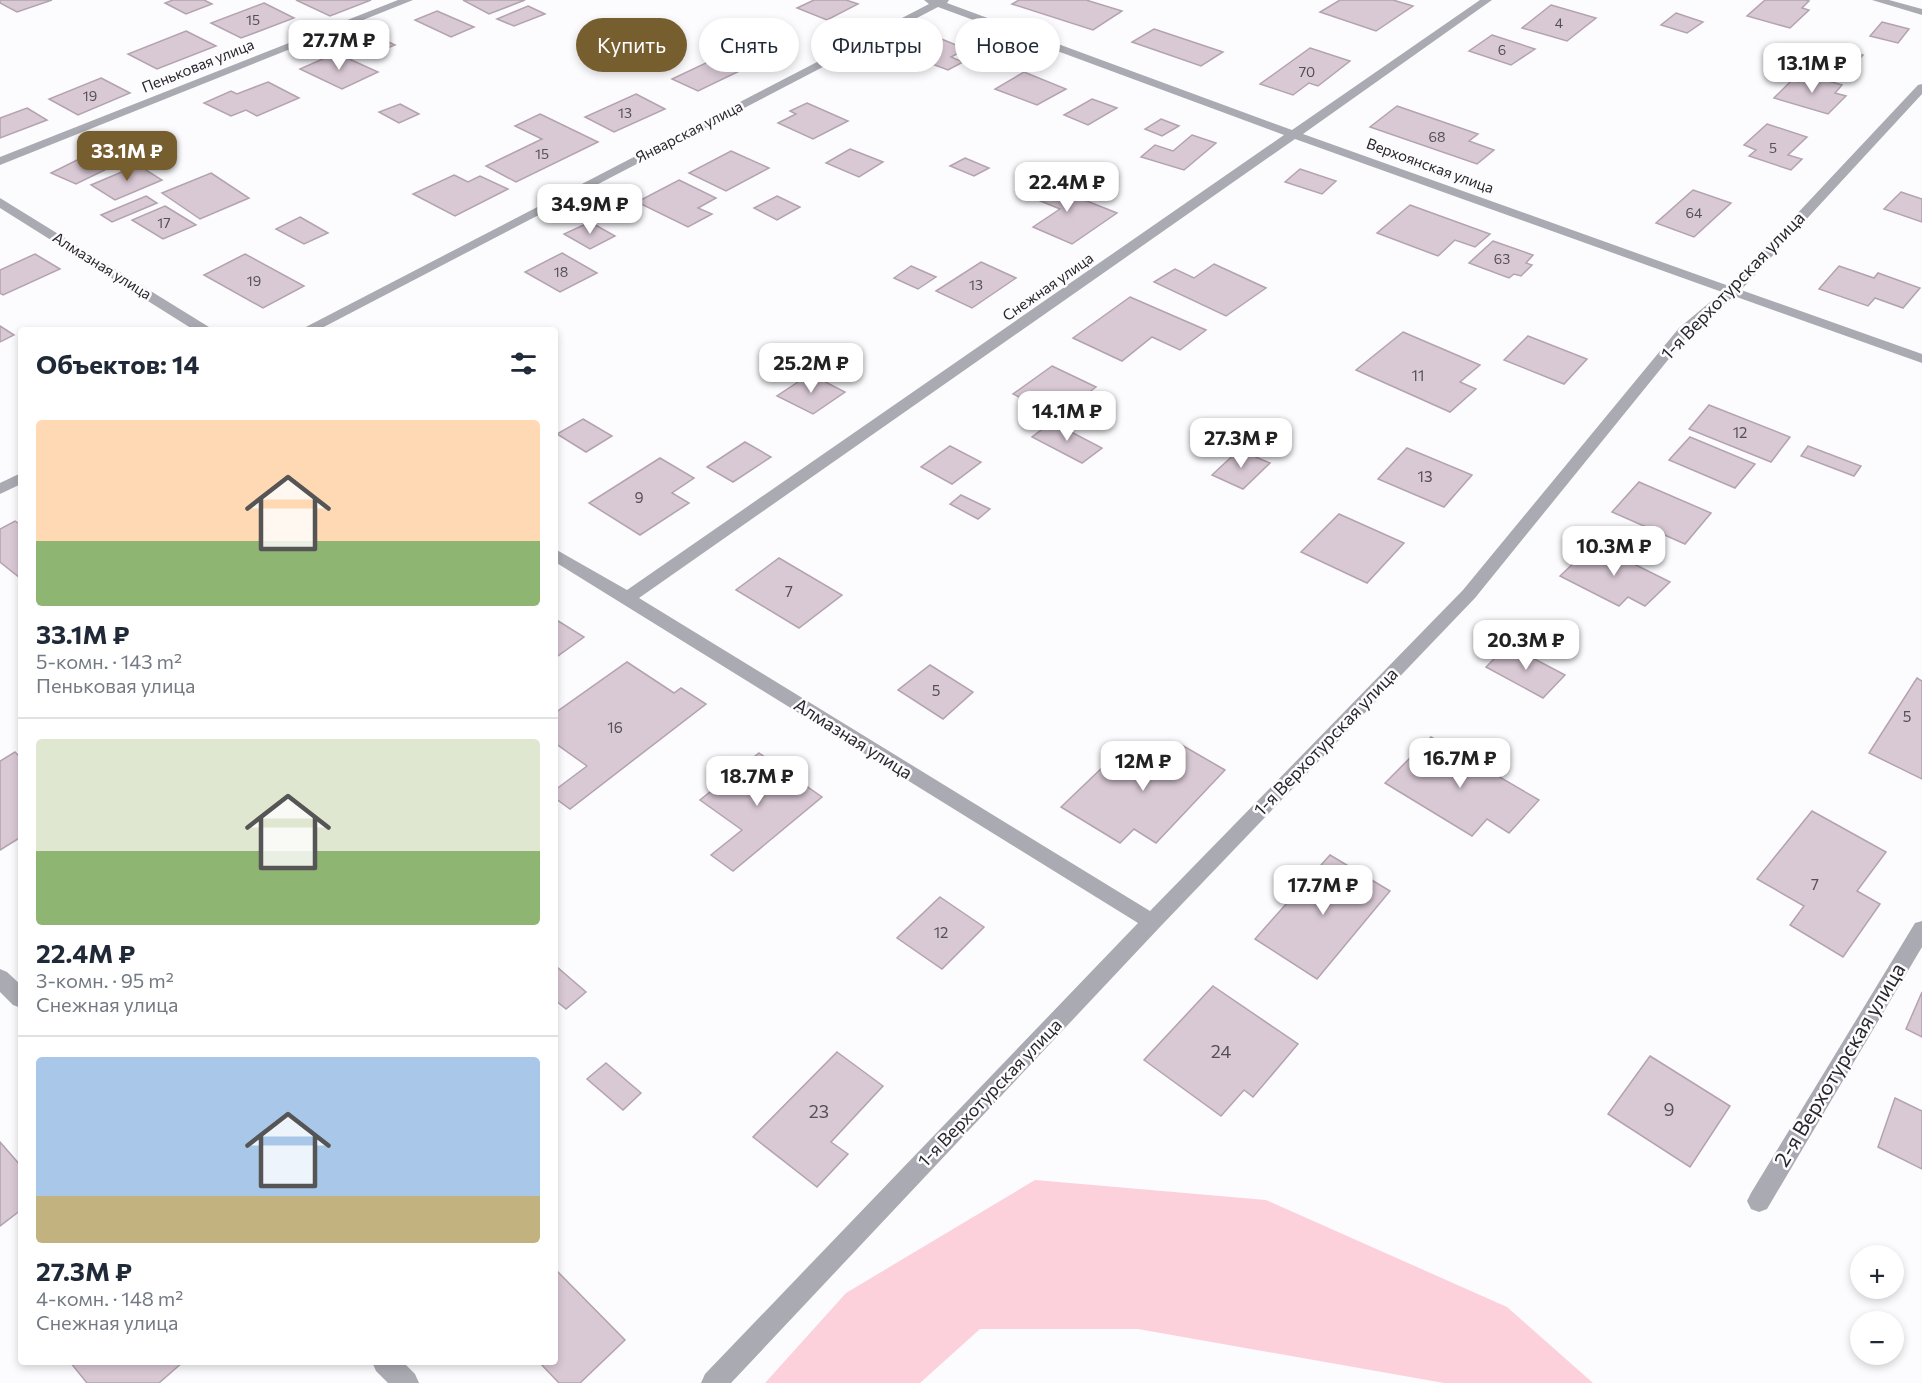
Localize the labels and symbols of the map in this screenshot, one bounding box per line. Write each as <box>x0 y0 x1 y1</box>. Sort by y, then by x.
house number: 15 <box>246 11 260 28</box>
house number: 4 <box>1555 14 1564 31</box>
pin: 27.7M ₽ <box>284 20 394 71</box>
street label: Пеньковая улица <box>139 34 256 96</box>
house number: 6 <box>1498 41 1506 58</box>
pin: 13.1M ₽ <box>1757 43 1867 94</box>
house number: 70 <box>1299 63 1315 80</box>
house number: 19 <box>83 87 97 104</box>
street label: Январская улица <box>632 96 745 166</box>
house number: 13 <box>618 104 632 121</box>
house number: 68 <box>1429 128 1446 145</box>
pin: 33.1M ₽ <box>72 131 182 182</box>
street label: Верхоянская улица <box>1364 134 1496 196</box>
house number: 5 <box>1769 139 1777 156</box>
house number: 15 <box>535 145 549 162</box>
pin: 22.4M ₽ <box>1012 162 1122 213</box>
pin: 34.9M ₽ <box>535 184 645 235</box>
house number: 64 <box>1686 204 1703 221</box>
street label: 1-я Верхотурская улица <box>1656 207 1809 364</box>
house number: 17 <box>157 214 171 231</box>
street label: Алмазная улица <box>50 228 155 303</box>
street label: Снежная улица <box>999 248 1096 324</box>
house number: 63 <box>1494 250 1510 267</box>
house number: 18 <box>554 263 568 280</box>
house number: 19 <box>247 272 261 289</box>
house number: 13 <box>969 276 983 293</box>
pin: 25.2M ₽ <box>756 343 866 394</box>
house number: 11 <box>1412 366 1424 384</box>
pin: 14.1M ₽ <box>1012 391 1122 442</box>
pin: 27.3M ₽ <box>1186 418 1296 469</box>
house number: 12 <box>1733 423 1747 441</box>
house number: 13 <box>1418 467 1432 485</box>
house number: 9 <box>634 488 644 506</box>
pin: 10.3M ₽ <box>1559 526 1669 577</box>
house number: 7 <box>785 582 793 600</box>
pin: 20.3M ₽ <box>1471 620 1581 671</box>
street label: 1-я Верхотурская улица <box>1249 663 1402 820</box>
house number: 5 <box>932 681 940 699</box>
street label: Алмазная улица <box>790 693 917 783</box>
house number: 5 <box>1903 707 1911 725</box>
house number: 16 <box>607 718 623 736</box>
pin: 16.7M ₽ <box>1405 738 1515 789</box>
pin: 12M ₽ <box>1101 741 1185 792</box>
pin: 18.7M ₽ <box>702 756 812 807</box>
pin: 17.7M ₽ <box>1268 865 1378 916</box>
house number: 7 <box>1811 875 1819 893</box>
house number: 12 <box>934 923 948 941</box>
street label: 2-я Верхотурская улица <box>1768 958 1909 1171</box>
street label: 1-я Верхотурская улица <box>913 1014 1066 1171</box>
house number: 24 <box>1211 1040 1231 1062</box>
house number: 9 <box>1664 1098 1674 1120</box>
house number: 23 <box>809 1100 829 1122</box>

